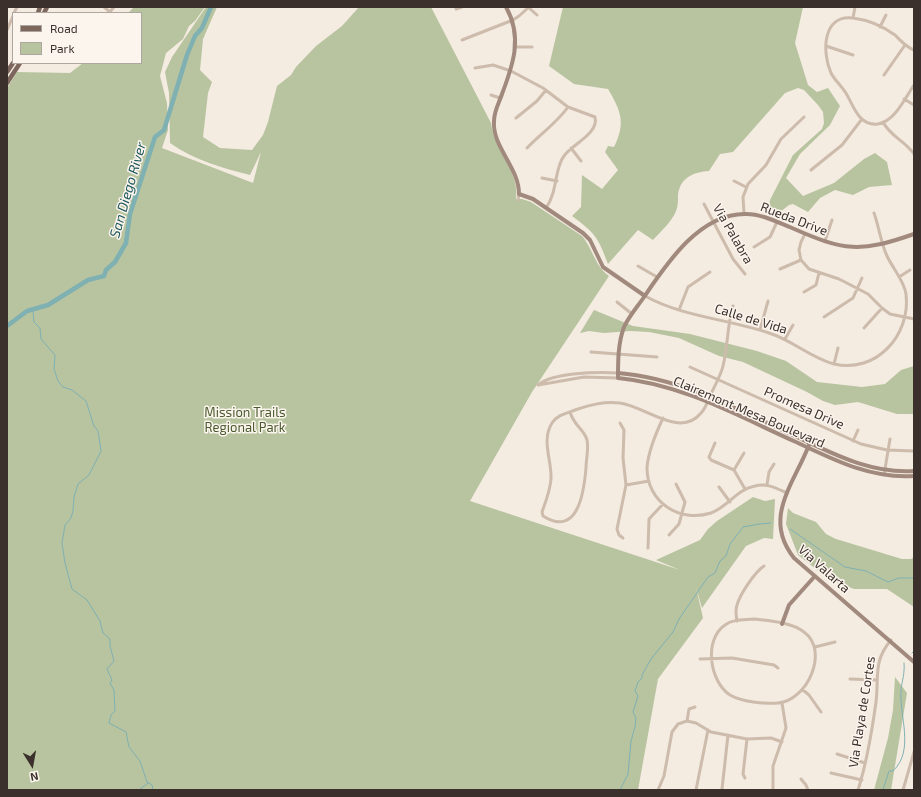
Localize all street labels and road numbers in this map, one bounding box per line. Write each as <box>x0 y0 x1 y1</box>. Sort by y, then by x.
street label: Rueda Drive <box>758 199 830 239</box>
street label: Via Palabra <box>710 201 756 267</box>
street label: Calle de Vida <box>713 301 789 337</box>
street label: Clairemont Mesa Boulevard <box>671 373 827 451</box>
street label: Promesa Drive <box>762 383 846 433</box>
street label: Via Valarta <box>795 542 853 596</box>
street label: Via Playa de Cortes <box>845 655 879 769</box>

